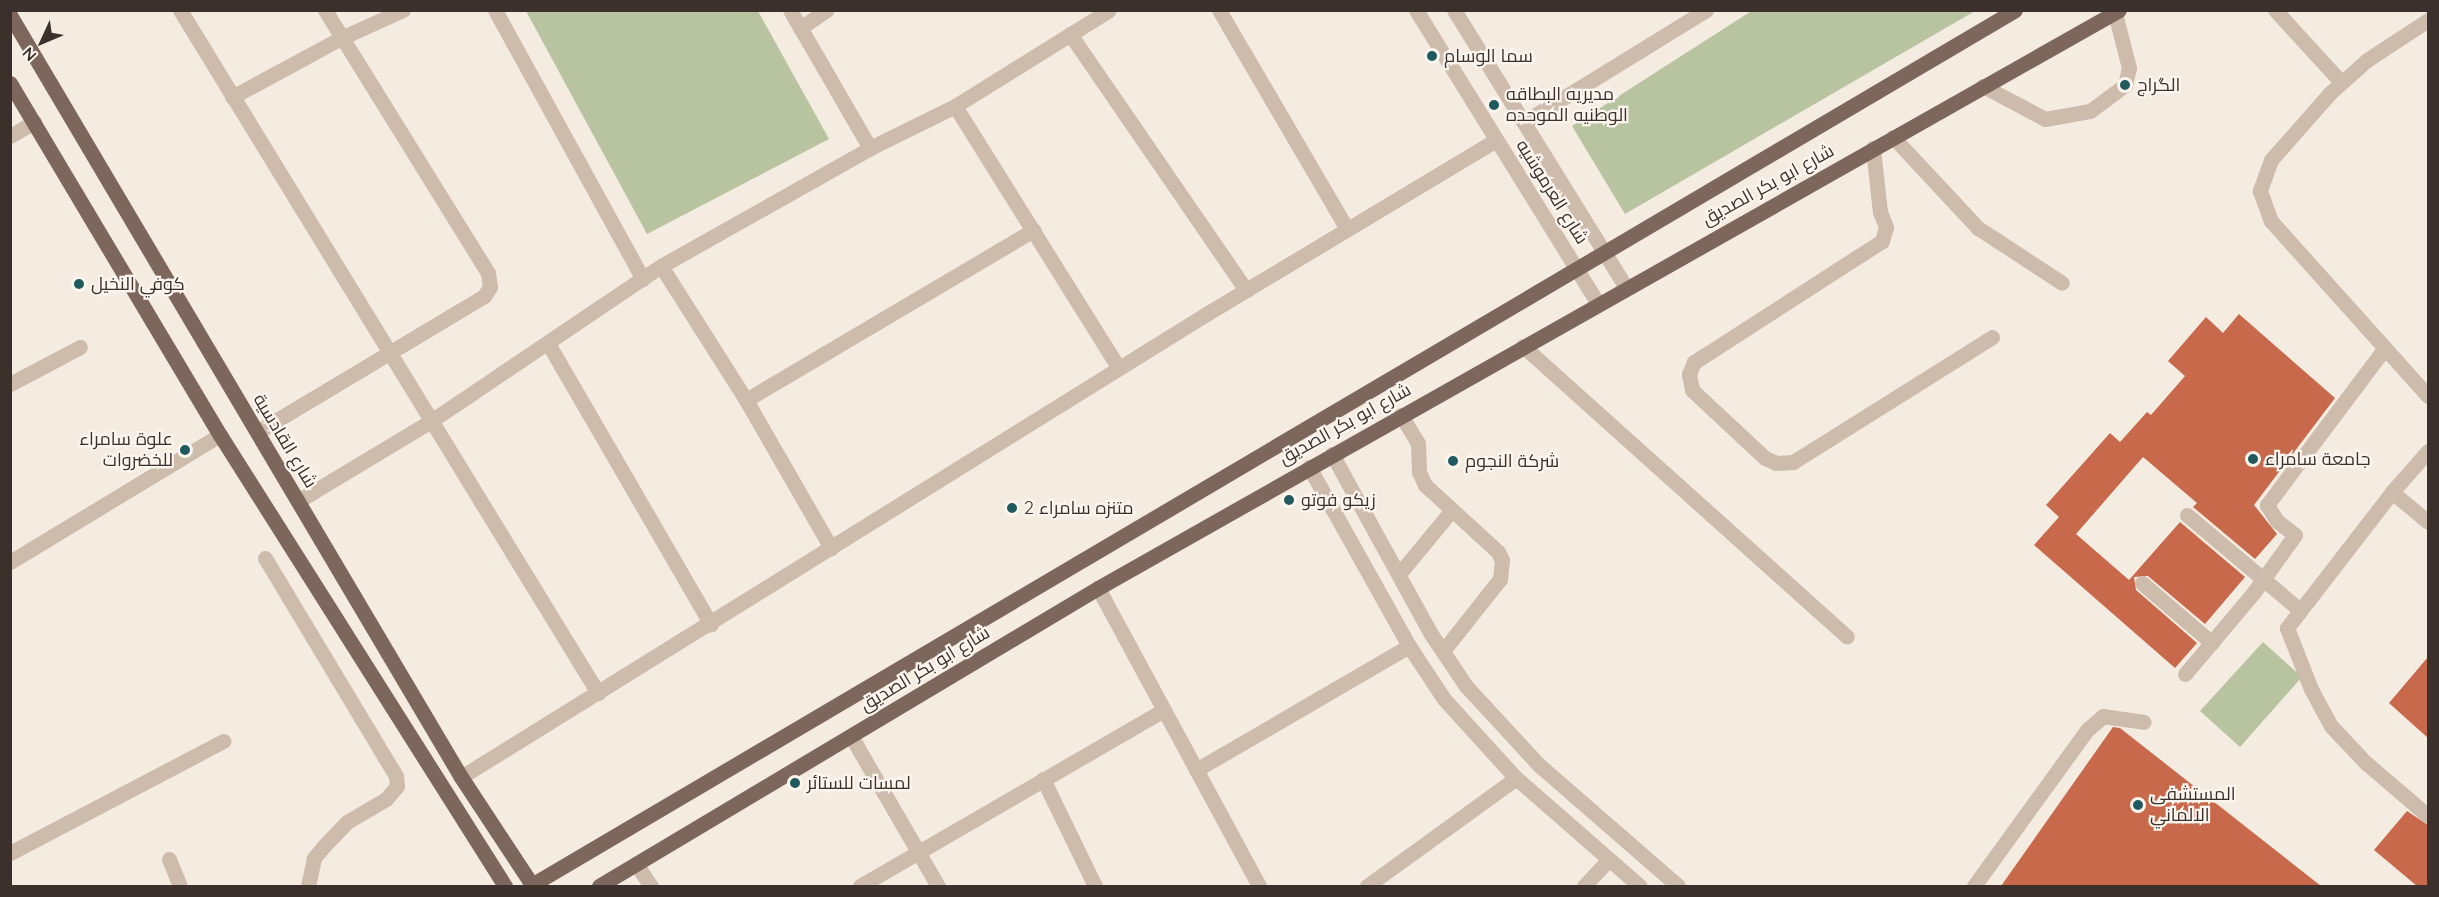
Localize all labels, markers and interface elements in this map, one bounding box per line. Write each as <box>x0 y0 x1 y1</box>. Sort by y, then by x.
north arrow <box>12 12 72 72</box>
text: N <box>18 43 40 66</box>
place label: سما الوسام <box>1444 45 1533 67</box>
marker: سما الوسام <box>1425 49 1439 63</box>
place label: الگراج <box>2137 74 2180 96</box>
marker: الگراج <box>2118 78 2132 92</box>
place label: مديريه البطاقه الوطنيه الموحده <box>1506 84 1628 127</box>
marker: مديريه البطاقه الوطنيه الموحده <box>1487 98 1501 112</box>
street label: شارع العرموشيه <box>1511 136 1593 248</box>
street label: شارع ابو بكر الصديق <box>1698 140 1838 230</box>
place label: كوفي النخيل <box>91 273 185 295</box>
marker: كوفي النخيل <box>72 277 86 291</box>
street label: شارع ابو بكر الصديق <box>1275 379 1415 469</box>
street label: شارع القادسية <box>249 390 321 492</box>
place label: علوة سامراء للخضروات <box>79 429 173 472</box>
marker: علوة سامراء للخضروات <box>178 443 192 457</box>
place label: جامعة سامراء <box>2265 448 2370 470</box>
place label: شركة النجوم <box>1465 450 1559 472</box>
marker: جامعة سامراء <box>2246 452 2260 466</box>
marker: شركة النجوم <box>1446 454 1460 468</box>
place label: زيكو فوتو <box>1301 489 1376 511</box>
marker: زيكو فوتو <box>1282 493 1296 507</box>
place label: متنزه سامراء 2 <box>1024 497 1134 519</box>
marker: متنزه سامراء 2 <box>1005 501 1019 515</box>
street label: شارع ابو بكر الصديق <box>856 622 994 716</box>
place label: لمسات للستائر <box>807 772 911 794</box>
marker: لمسات للستائر <box>788 776 802 790</box>
place label: المستشفى الالماني <box>2150 784 2236 826</box>
marker: المستشفى الالماني <box>2131 798 2145 812</box>

